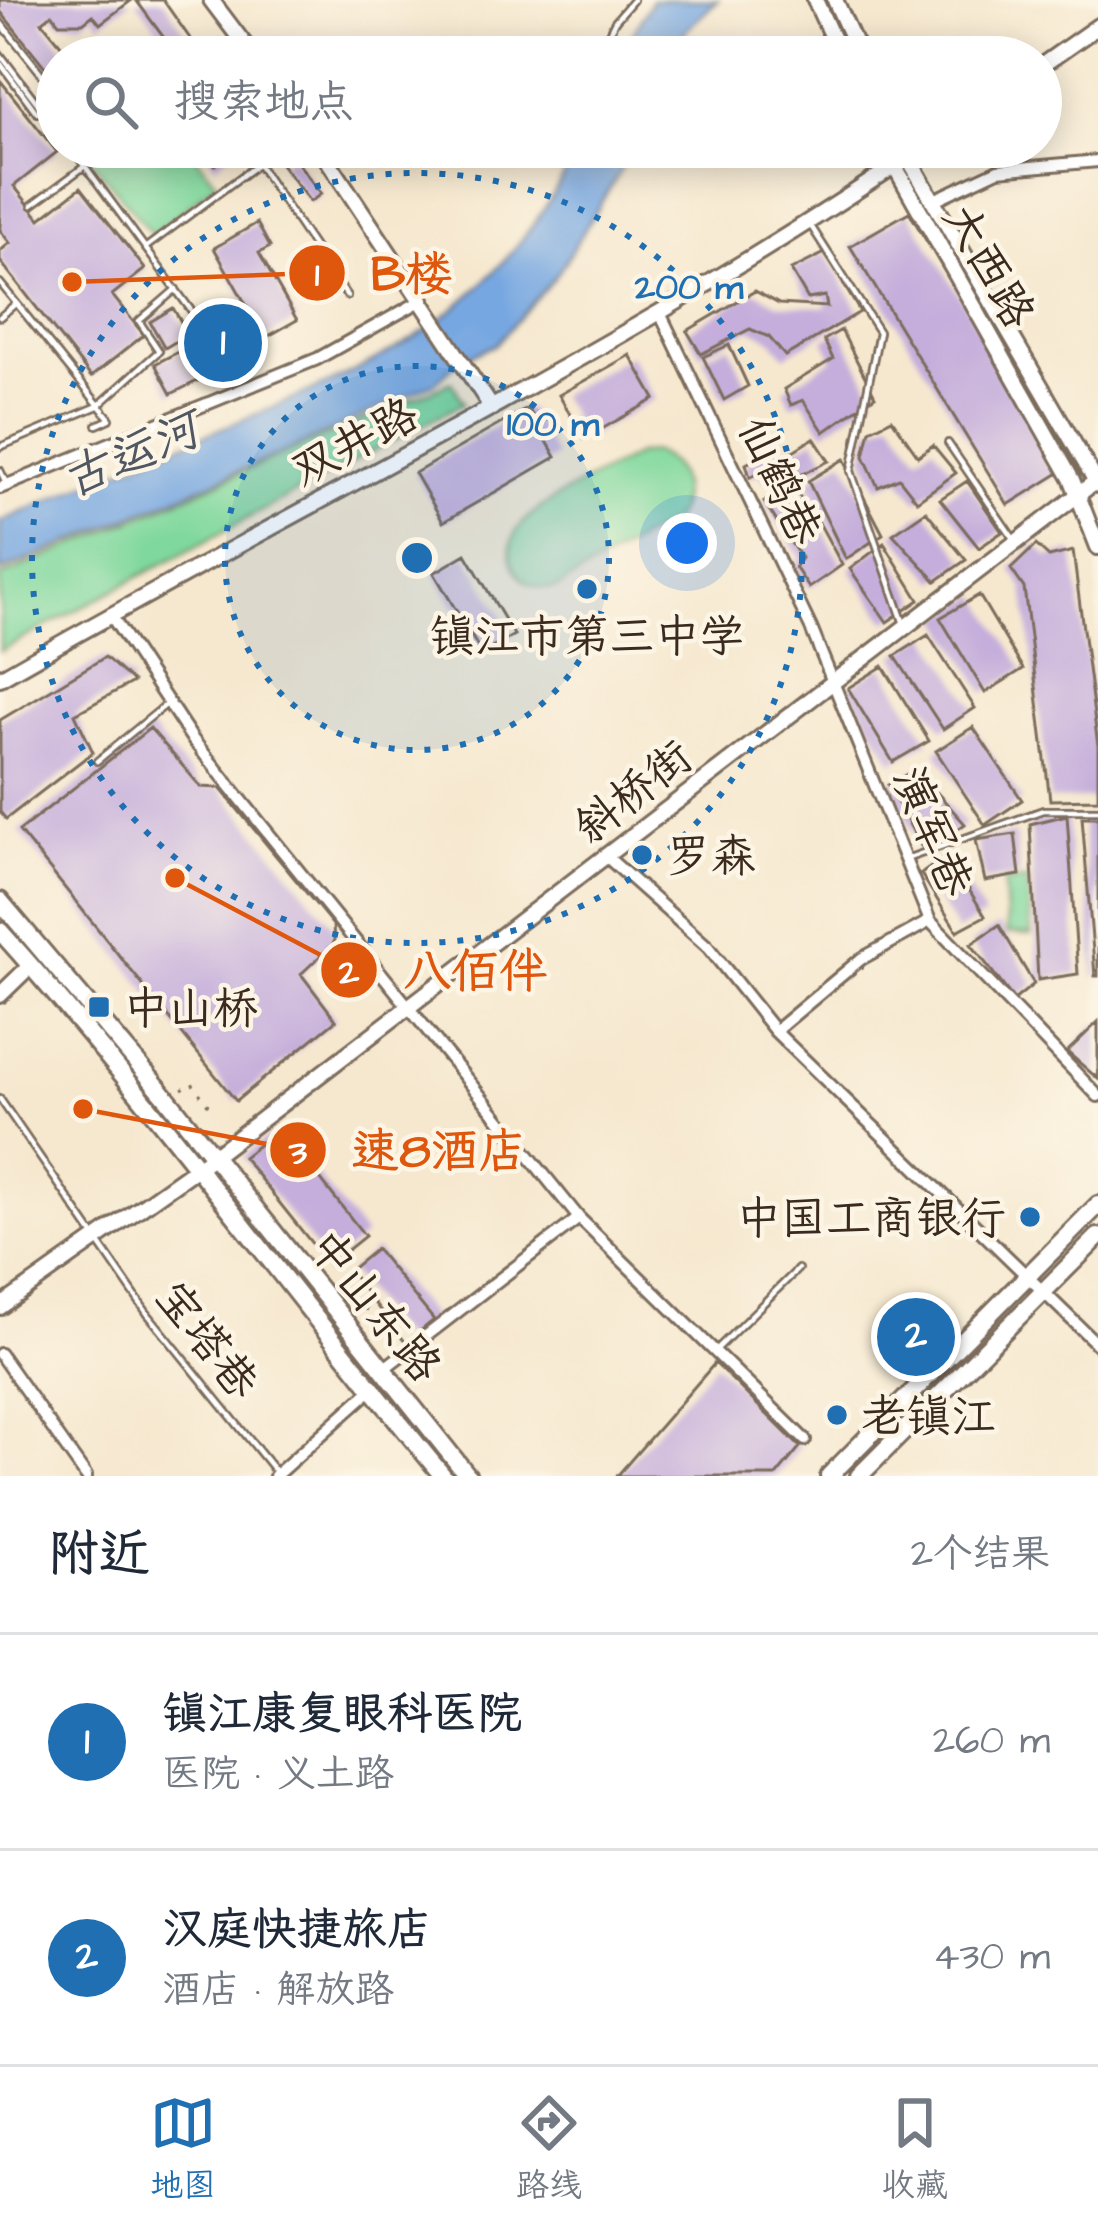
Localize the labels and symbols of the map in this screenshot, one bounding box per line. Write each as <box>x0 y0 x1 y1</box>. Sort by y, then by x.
street label: 大西路 <box>927 193 1048 340</box>
callout: B楼 <box>287 231 477 315</box>
text: B楼 <box>371 243 453 309</box>
text: 1 <box>315 250 320 301</box>
text: 200 m <box>634 262 744 313</box>
pin: 1 <box>184 298 262 388</box>
street label: 双井路 <box>281 385 430 503</box>
water label: 古运河 <box>52 395 217 514</box>
text: 100 m <box>507 399 600 450</box>
street label: 仙鹤巷 <box>722 407 835 556</box>
your location <box>657 513 717 573</box>
centre of rings <box>396 537 438 579</box>
marker: 镇江市第三中学 <box>574 576 600 602</box>
place label: 镇江市第三中学 <box>429 607 745 669</box>
street label: 斜桥街 <box>562 727 706 859</box>
street label: 演军巷 <box>876 758 986 906</box>
place label: 罗森 <box>666 827 756 889</box>
marker: 罗森 <box>629 842 655 868</box>
callout: 八佰伴 <box>319 928 571 1012</box>
text: 八佰伴 <box>403 940 547 1006</box>
text: 2 <box>338 947 360 998</box>
place label: 中山桥 <box>123 979 258 1041</box>
marker: 中山桥 <box>86 994 112 1020</box>
callout: 速8酒店 <box>268 1108 551 1192</box>
text: 速8酒店 <box>351 1120 527 1186</box>
text: 3 <box>288 1127 308 1178</box>
place label: 中国工商银行 <box>736 1189 1006 1251</box>
marker: 中国工商银行 <box>1017 1204 1043 1230</box>
street label: 中山东路 <box>293 1217 454 1396</box>
street label: 宝塔巷 <box>140 1269 272 1413</box>
pin: 2 <box>877 1292 955 1382</box>
place label: 老镇江 <box>861 1387 996 1449</box>
marker: 老镇江 <box>824 1402 850 1428</box>

